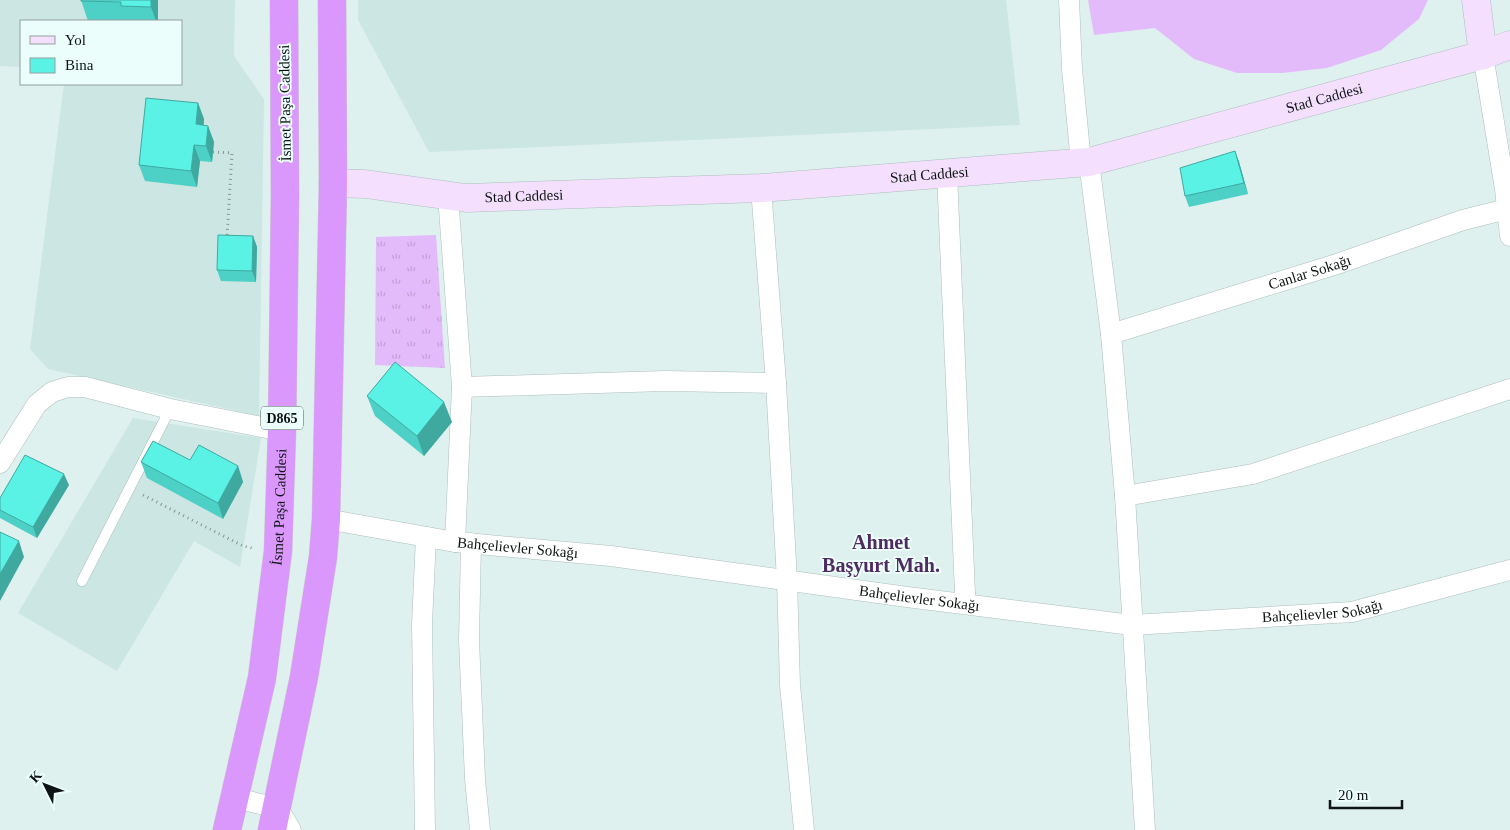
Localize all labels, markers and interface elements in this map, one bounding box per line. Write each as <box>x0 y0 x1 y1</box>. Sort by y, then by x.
legend <box>20 20 182 85</box>
text: Yol <box>65 32 86 48</box>
street label: İsmet Paşa Caddesi <box>276 45 294 161</box>
text: Bina <box>65 57 94 73</box>
street label: Stad Caddesi <box>1284 80 1364 116</box>
street label: Stad Caddesi <box>889 164 969 186</box>
street label: Stad Caddesi <box>484 187 564 205</box>
street label: Canlar Sokağı <box>1266 252 1353 293</box>
road number: D865 <box>261 406 303 429</box>
street label: İsmet Paşa Caddesi <box>268 448 289 566</box>
district label: Ahmet Başyurt Mah. <box>822 531 940 577</box>
street label: Bahçelievler Sokağı <box>457 534 579 561</box>
street label: Bahçelievler Sokağı <box>858 582 981 614</box>
street label: Bahçelievler Sokağı <box>1261 596 1384 625</box>
north arrow <box>20 760 70 810</box>
text: K <box>26 767 45 786</box>
scale bar <box>1330 778 1402 810</box>
text: 20 m <box>1338 787 1369 803</box>

